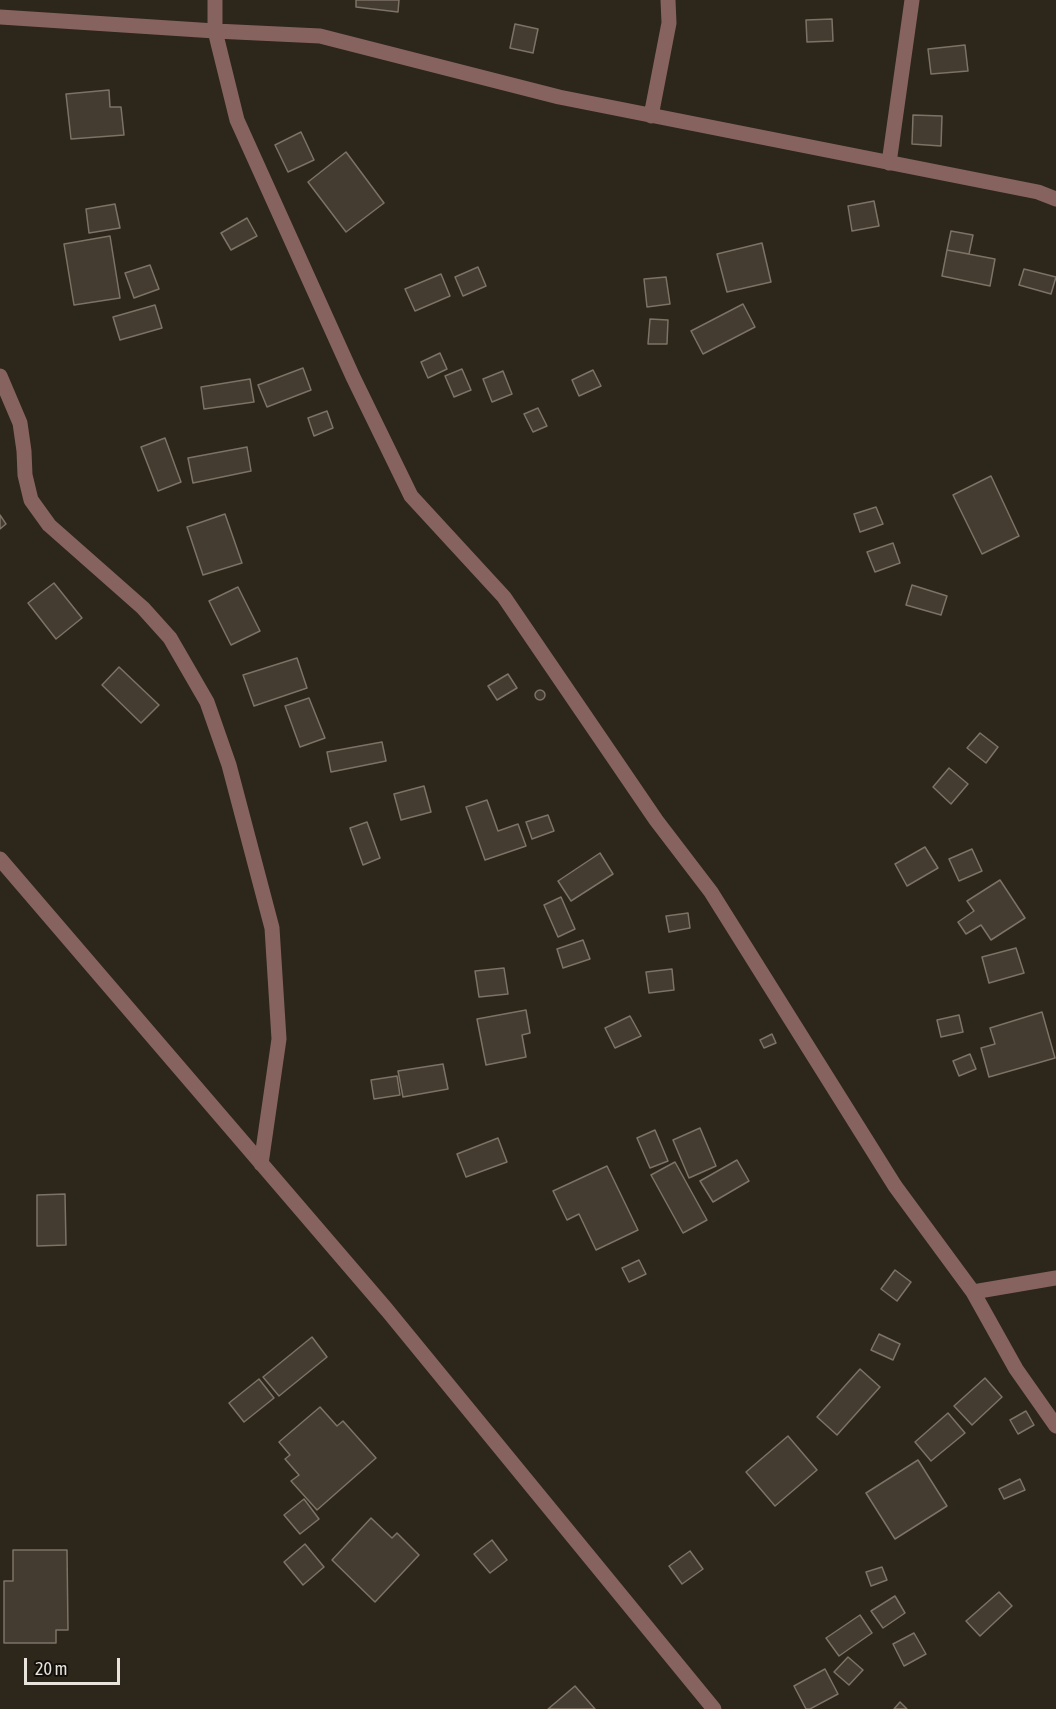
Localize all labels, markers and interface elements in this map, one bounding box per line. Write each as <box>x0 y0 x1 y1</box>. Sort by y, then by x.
scale bar <box>27 1646 123 1684</box>
text: 20 m <box>35 1658 67 1679</box>

